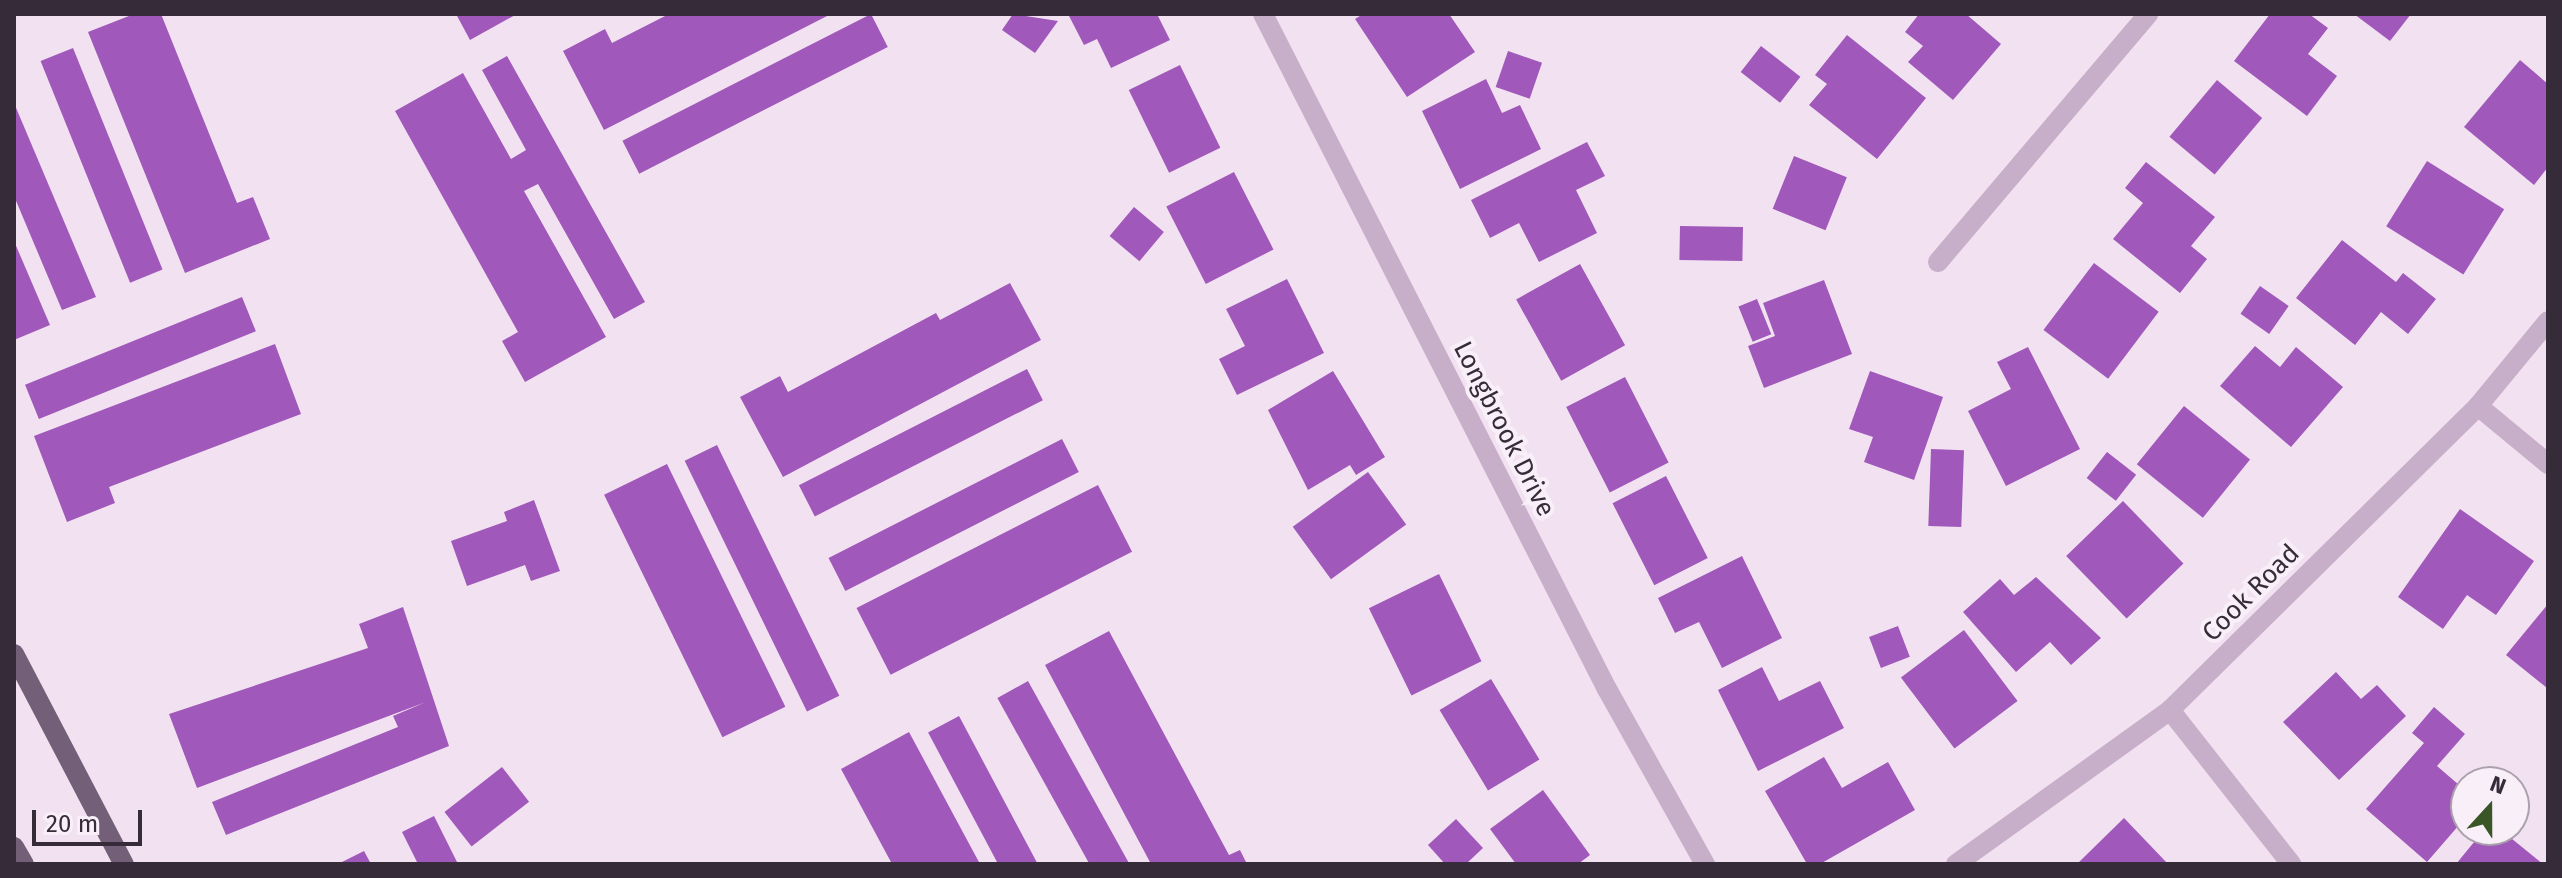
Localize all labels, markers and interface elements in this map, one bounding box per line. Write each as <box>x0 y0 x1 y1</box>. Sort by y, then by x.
street label: Longbrook Drive <box>1446 336 1562 522</box>
street label: Cook Road <box>2196 538 2306 648</box>
north arrow <box>2450 766 2530 846</box>
text: N <box>2486 770 2510 800</box>
scale bar <box>36 794 146 844</box>
text: 20 m <box>46 810 98 838</box>

